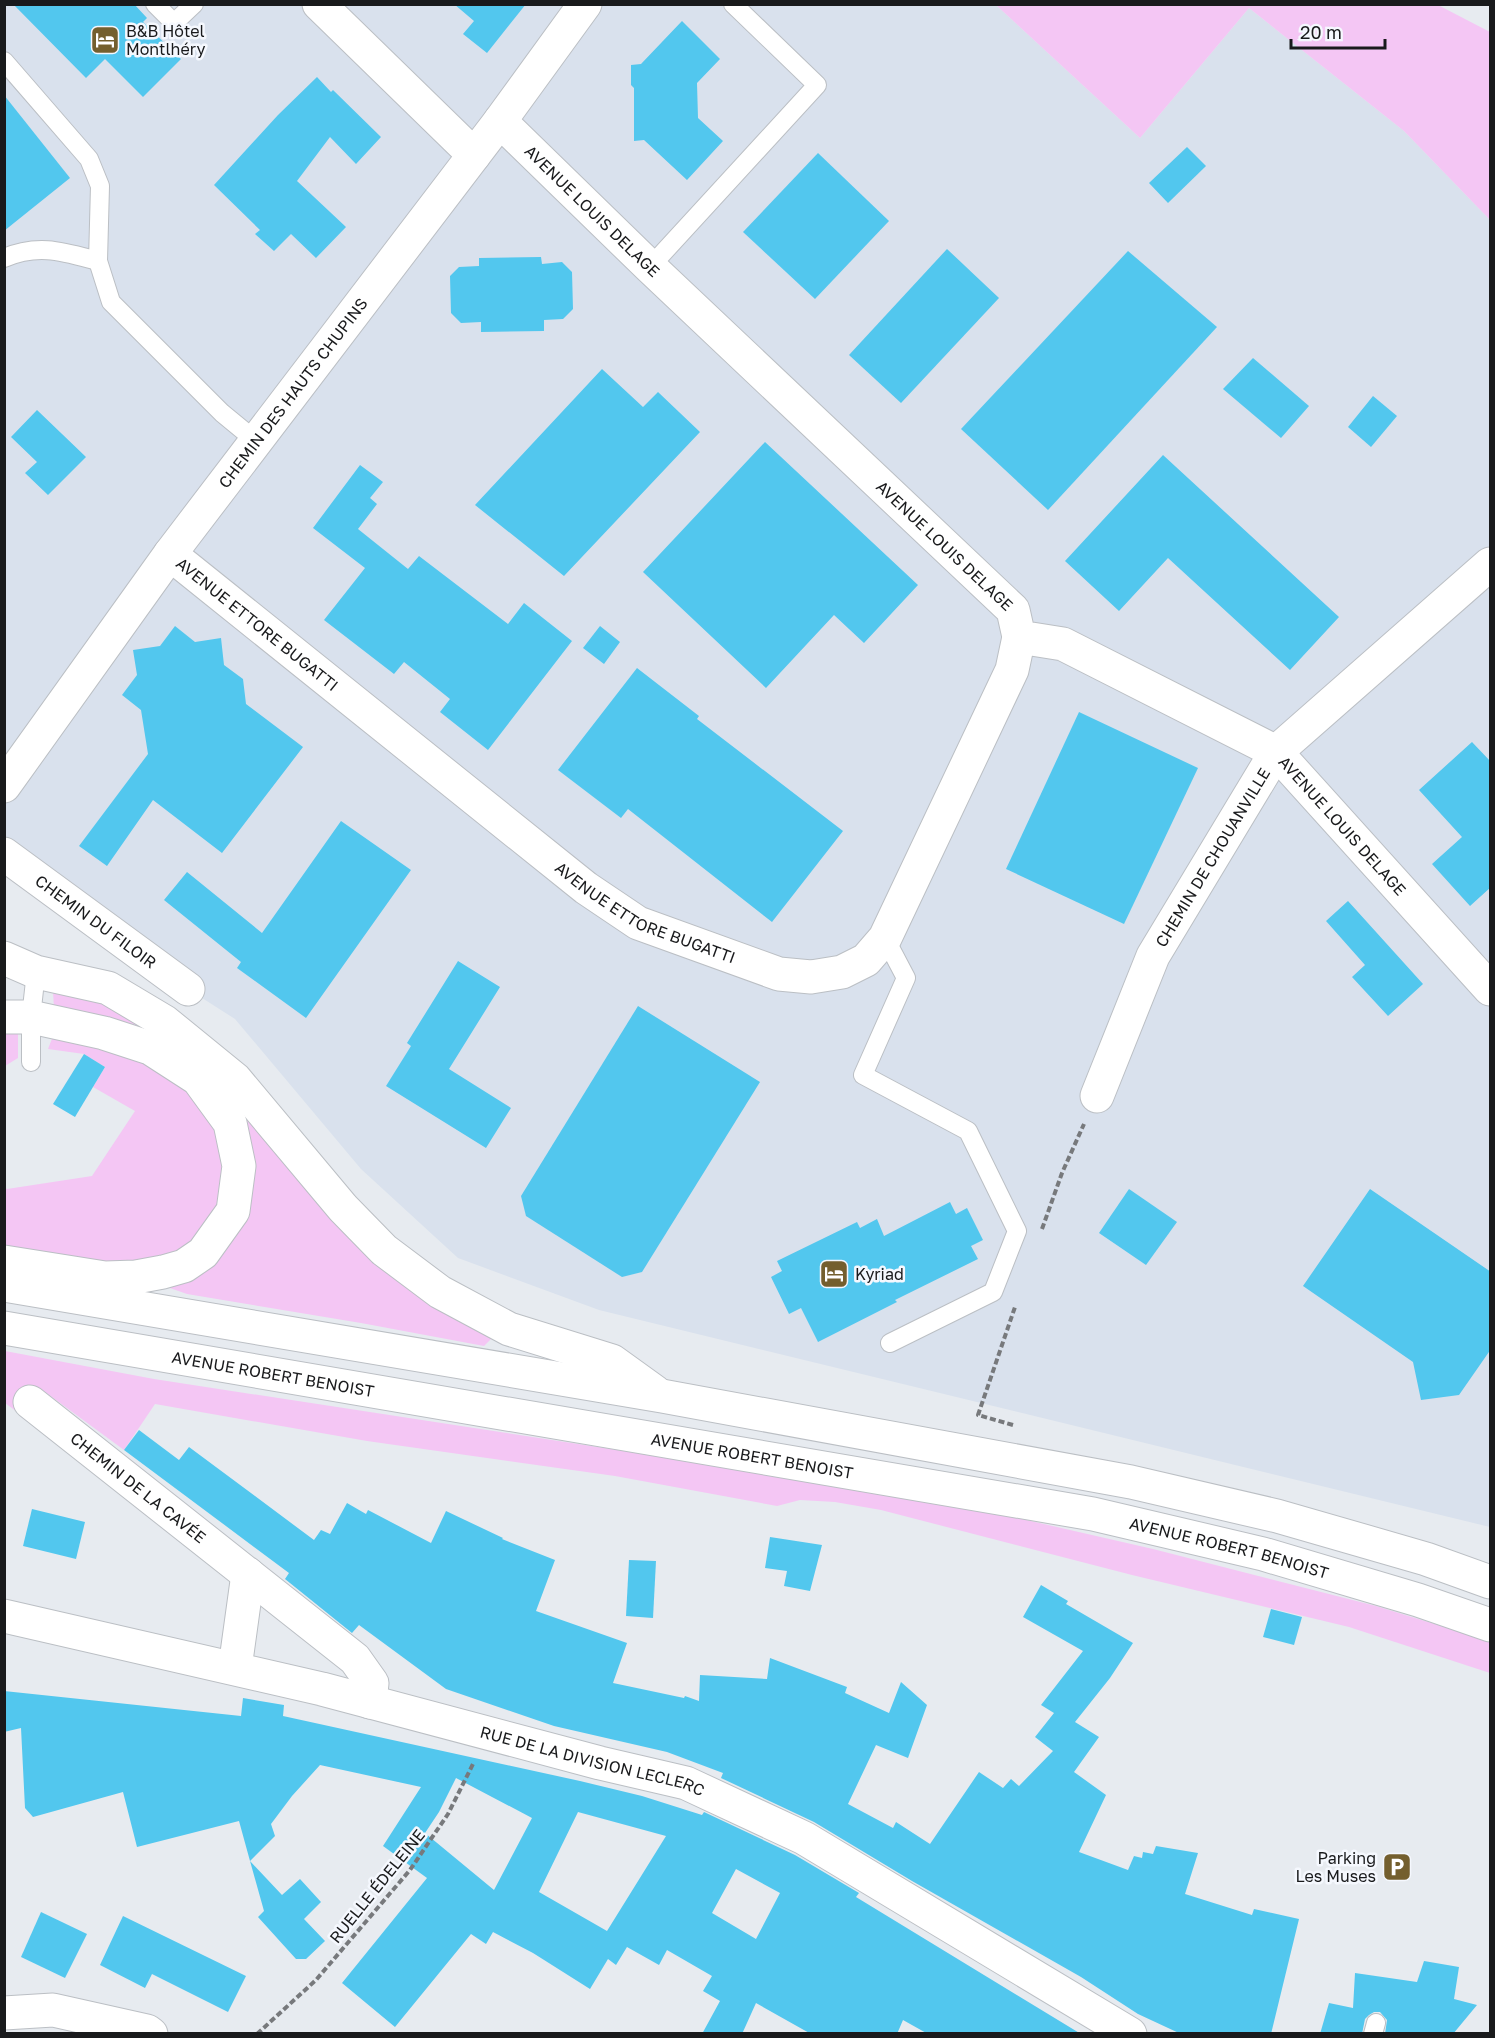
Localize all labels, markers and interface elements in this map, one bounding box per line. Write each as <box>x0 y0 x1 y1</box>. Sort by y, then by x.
scale bar <box>1291 12 1386 50</box>
place label: B&B Hôtel Montlhéry <box>126 21 205 59</box>
text: 20 m <box>1300 21 1342 43</box>
hotel icon: B&B Hôtel Montlhéry <box>89 24 121 56</box>
street label: AVENUE LOUIS DELAGE <box>521 141 664 281</box>
street label: CHEMIN DES HAUTS CHUPINS <box>214 294 372 492</box>
street label: AVENUE LOUIS DELAGE <box>872 476 1017 615</box>
street label: AVENUE ETTORE BUGATTI <box>172 553 343 695</box>
street label: AVENUE LOUIS DELAGE <box>1275 752 1410 899</box>
street label: CHEMIN DE CHOUANVILLE <box>1151 764 1274 951</box>
street label: AVENUE ETTORE BUGATTI <box>551 857 738 967</box>
street label: CHEMIN DU FILOIR <box>31 870 161 973</box>
hotel icon: Kyriad <box>818 1258 850 1290</box>
place label: Kyriad <box>855 1264 904 1284</box>
street label: AVENUE ROBERT BENOIST <box>170 1347 376 1401</box>
street label: CHEMIN DE LA CAVÉE <box>66 1428 210 1547</box>
street label: AVENUE ROBERT BENOIST <box>649 1429 855 1483</box>
street label: AVENUE ROBERT BENOIST <box>1127 1513 1331 1583</box>
street label: RUE DE LA DIVISION LECLERC <box>478 1722 708 1800</box>
street label: RUELLE ÉDELEINE <box>325 1825 429 1947</box>
place label: Parking Les Muses <box>1296 1848 1376 1886</box>
parking icon: Parking Les Muses <box>1381 1851 1413 1883</box>

